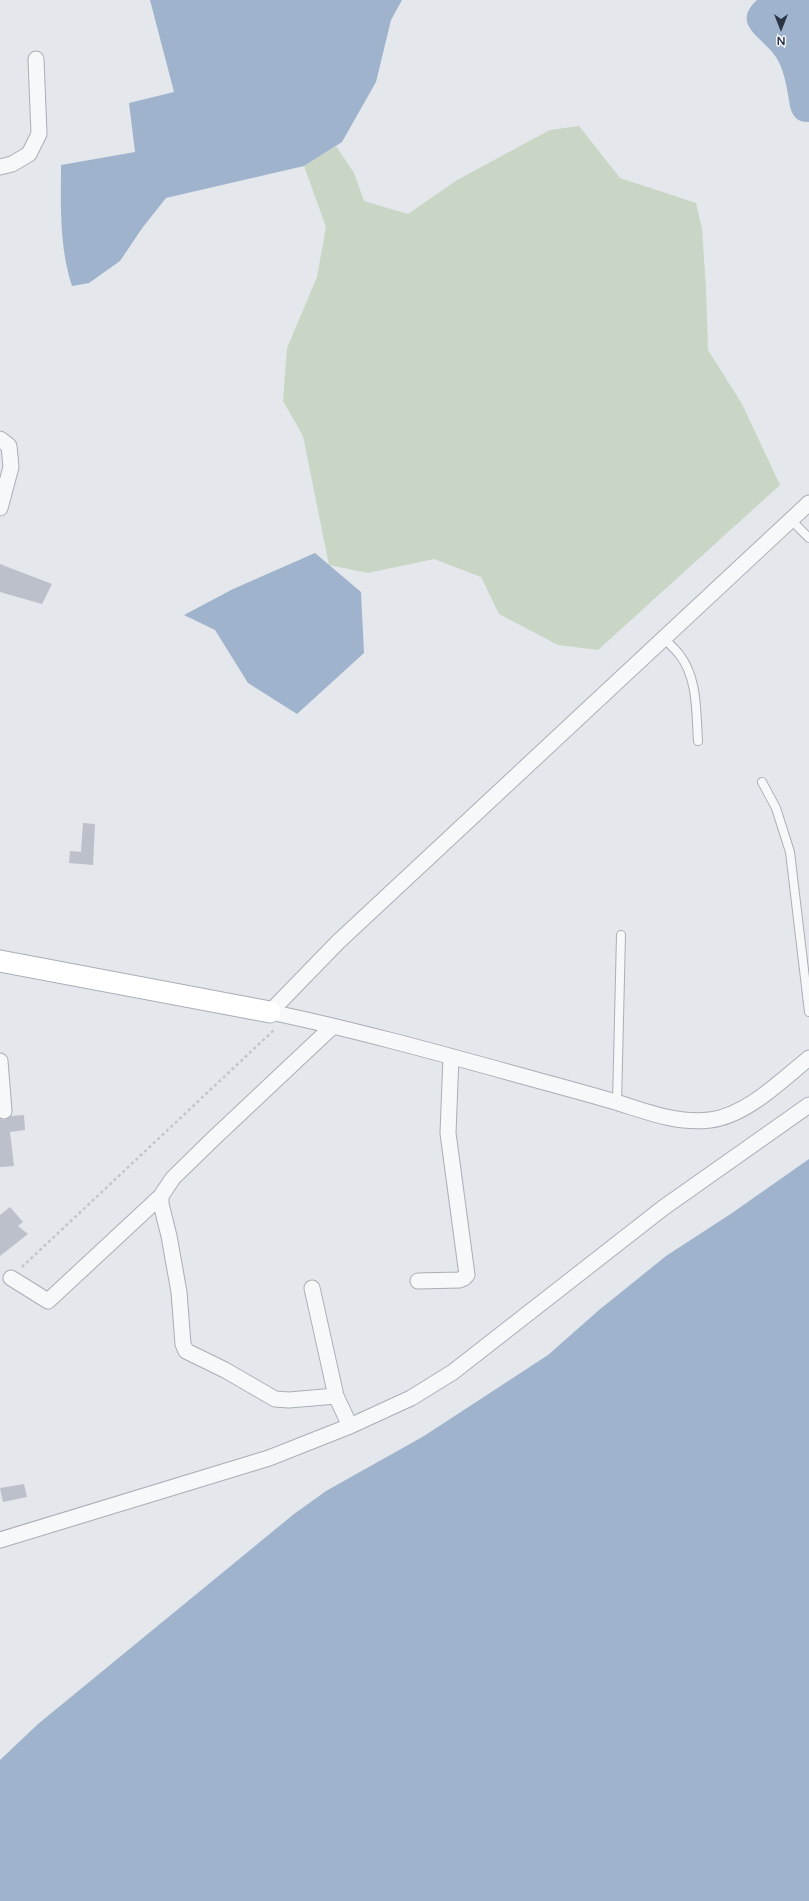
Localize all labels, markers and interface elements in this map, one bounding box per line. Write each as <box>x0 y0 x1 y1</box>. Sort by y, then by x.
north arrow <box>761 8 801 48</box>
text: N <box>777 34 785 47</box>

